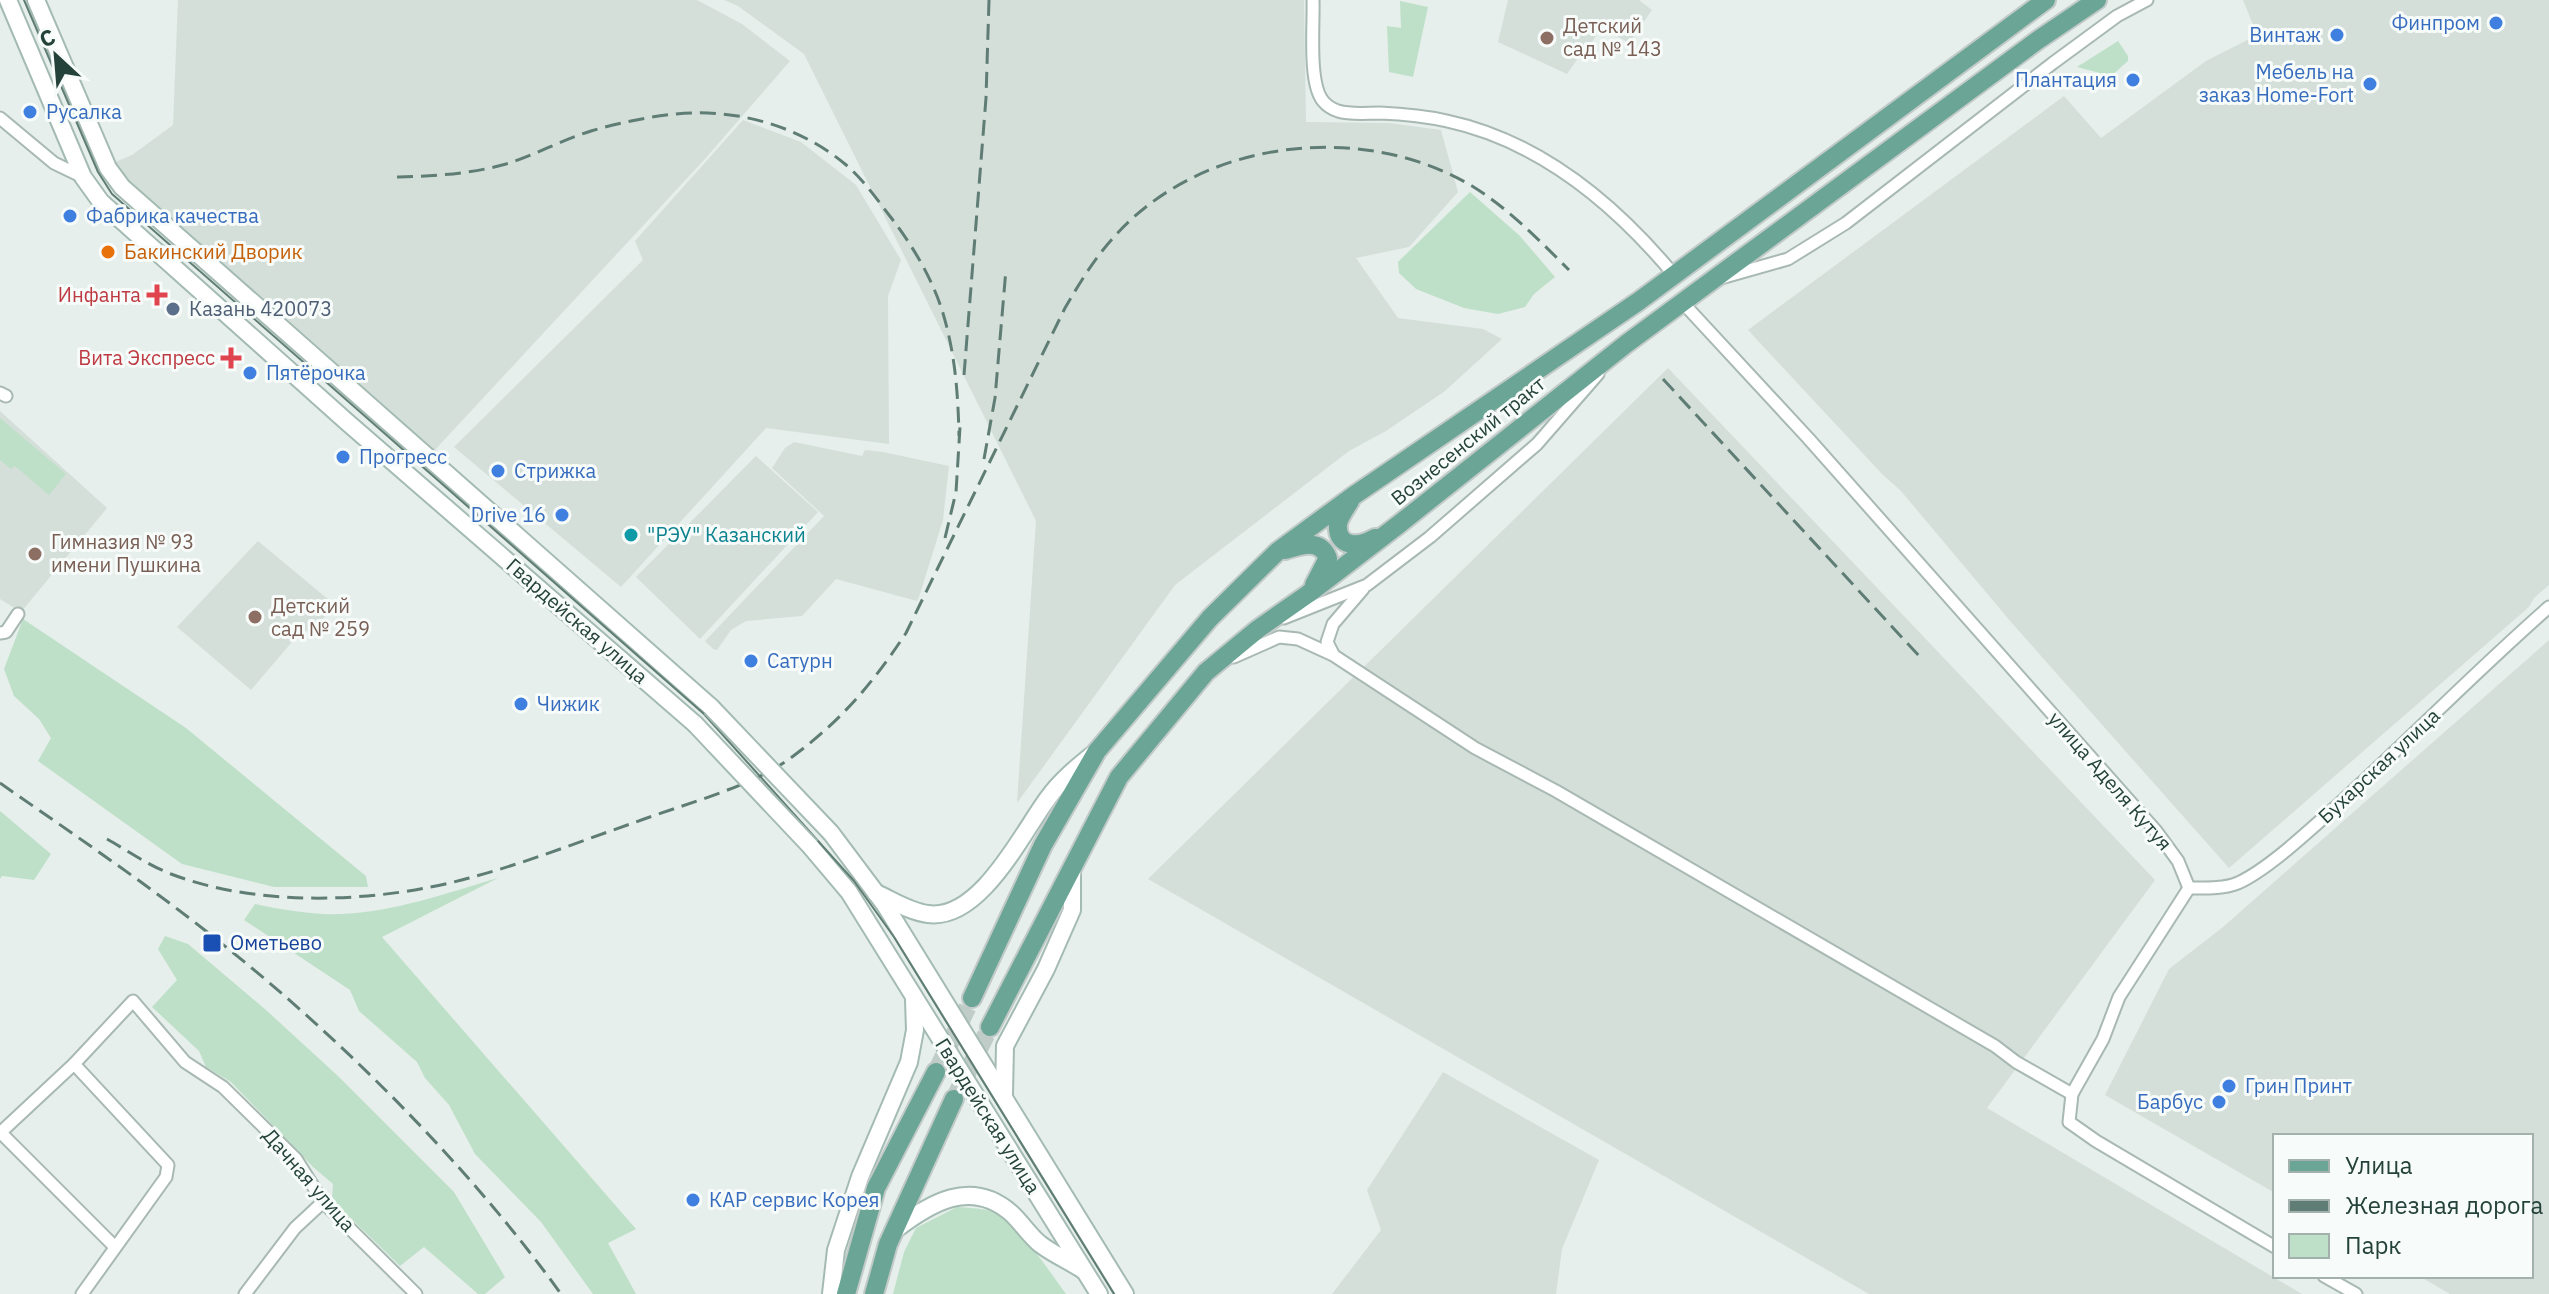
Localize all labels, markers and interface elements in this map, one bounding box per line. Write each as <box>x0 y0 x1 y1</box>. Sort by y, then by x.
place label: Финпром <box>2391 9 2480 36</box>
place label: Детский сад № 143 <box>1563 12 1662 62</box>
marker: Финпром <box>2487 14 2505 32</box>
north arrow <box>16 16 96 96</box>
text: С <box>34 21 60 54</box>
place label: Винтаж <box>2249 21 2321 48</box>
marker: Винтаж <box>2328 26 2346 44</box>
marker: Детский сад № 143 <box>1538 29 1556 47</box>
place label: Мебель на заказ Home-Fort <box>2199 58 2354 108</box>
place label: Плантация <box>2015 66 2117 93</box>
marker: Плантация <box>2124 71 2142 89</box>
marker: Мебель на заказ Home-Fort <box>2361 75 2379 93</box>
place label: Русалка <box>46 98 122 125</box>
marker: Русалка <box>21 103 39 121</box>
place label: Фабрика качества <box>86 202 259 229</box>
marker: Фабрика качества <box>61 207 79 225</box>
place label: Бакинский Дворик <box>124 238 302 265</box>
marker: Бакинский Дворик <box>99 243 117 261</box>
place label: Инфанта <box>58 281 141 308</box>
marker: Инфанта <box>148 286 166 304</box>
place label: Казань 420073 <box>189 295 332 322</box>
marker: Казань 420073 <box>164 300 182 318</box>
place label: Вита Экспресс <box>78 344 215 371</box>
marker: Вита Экспресс <box>222 349 240 367</box>
place label: Пятёрочка <box>266 359 366 386</box>
marker: Пятёрочка <box>241 364 259 382</box>
street label: Вознесенский тракт <box>1385 370 1551 511</box>
place label: Прогресс <box>359 443 447 470</box>
marker: Прогресс <box>334 448 352 466</box>
place label: Стрижка <box>514 457 596 484</box>
marker: Стрижка <box>489 462 507 480</box>
place label: Drive 16 <box>471 501 546 528</box>
marker: Drive 16 <box>553 506 571 524</box>
place label: "РЭУ" Казанский <box>647 521 806 548</box>
marker: "РЭУ" Казанский <box>622 526 640 544</box>
place label: Гимназия № 93 имени Пушкина <box>51 528 201 578</box>
marker: Гимназия № 93 имени Пушкина <box>26 545 44 563</box>
street label: Гвардейская улица <box>501 552 654 690</box>
place label: Детский сад № 259 <box>271 592 370 642</box>
marker: Детский сад № 259 <box>246 608 264 626</box>
place label: Сатурн <box>767 647 833 674</box>
marker: Сатурн <box>742 652 760 670</box>
place label: Чижик <box>537 690 600 717</box>
marker: Чижик <box>512 695 530 713</box>
street label: Бухарская улица <box>2312 702 2446 829</box>
street label: улица Аделя Кутуя <box>2042 705 2178 856</box>
place label: Ометьево <box>230 929 322 956</box>
marker: Ометьево <box>201 932 223 954</box>
street label: Гвардейская улица <box>930 1033 1048 1199</box>
place label: Грин Принт <box>2245 1072 2353 1099</box>
marker: Грин Принт <box>2220 1077 2238 1095</box>
place label: Барбус <box>2137 1088 2203 1115</box>
marker: Барбус <box>2210 1093 2228 1111</box>
street label: Дачная улица <box>257 1122 362 1237</box>
legend <box>2273 1134 2533 1278</box>
text: Улица <box>2345 1149 2413 1181</box>
place label: КАР сервис Корея <box>709 1186 879 1213</box>
text: Железная дорога <box>2345 1189 2543 1221</box>
marker: КАР сервис Корея <box>684 1191 702 1209</box>
text: Парк <box>2345 1229 2402 1261</box>

